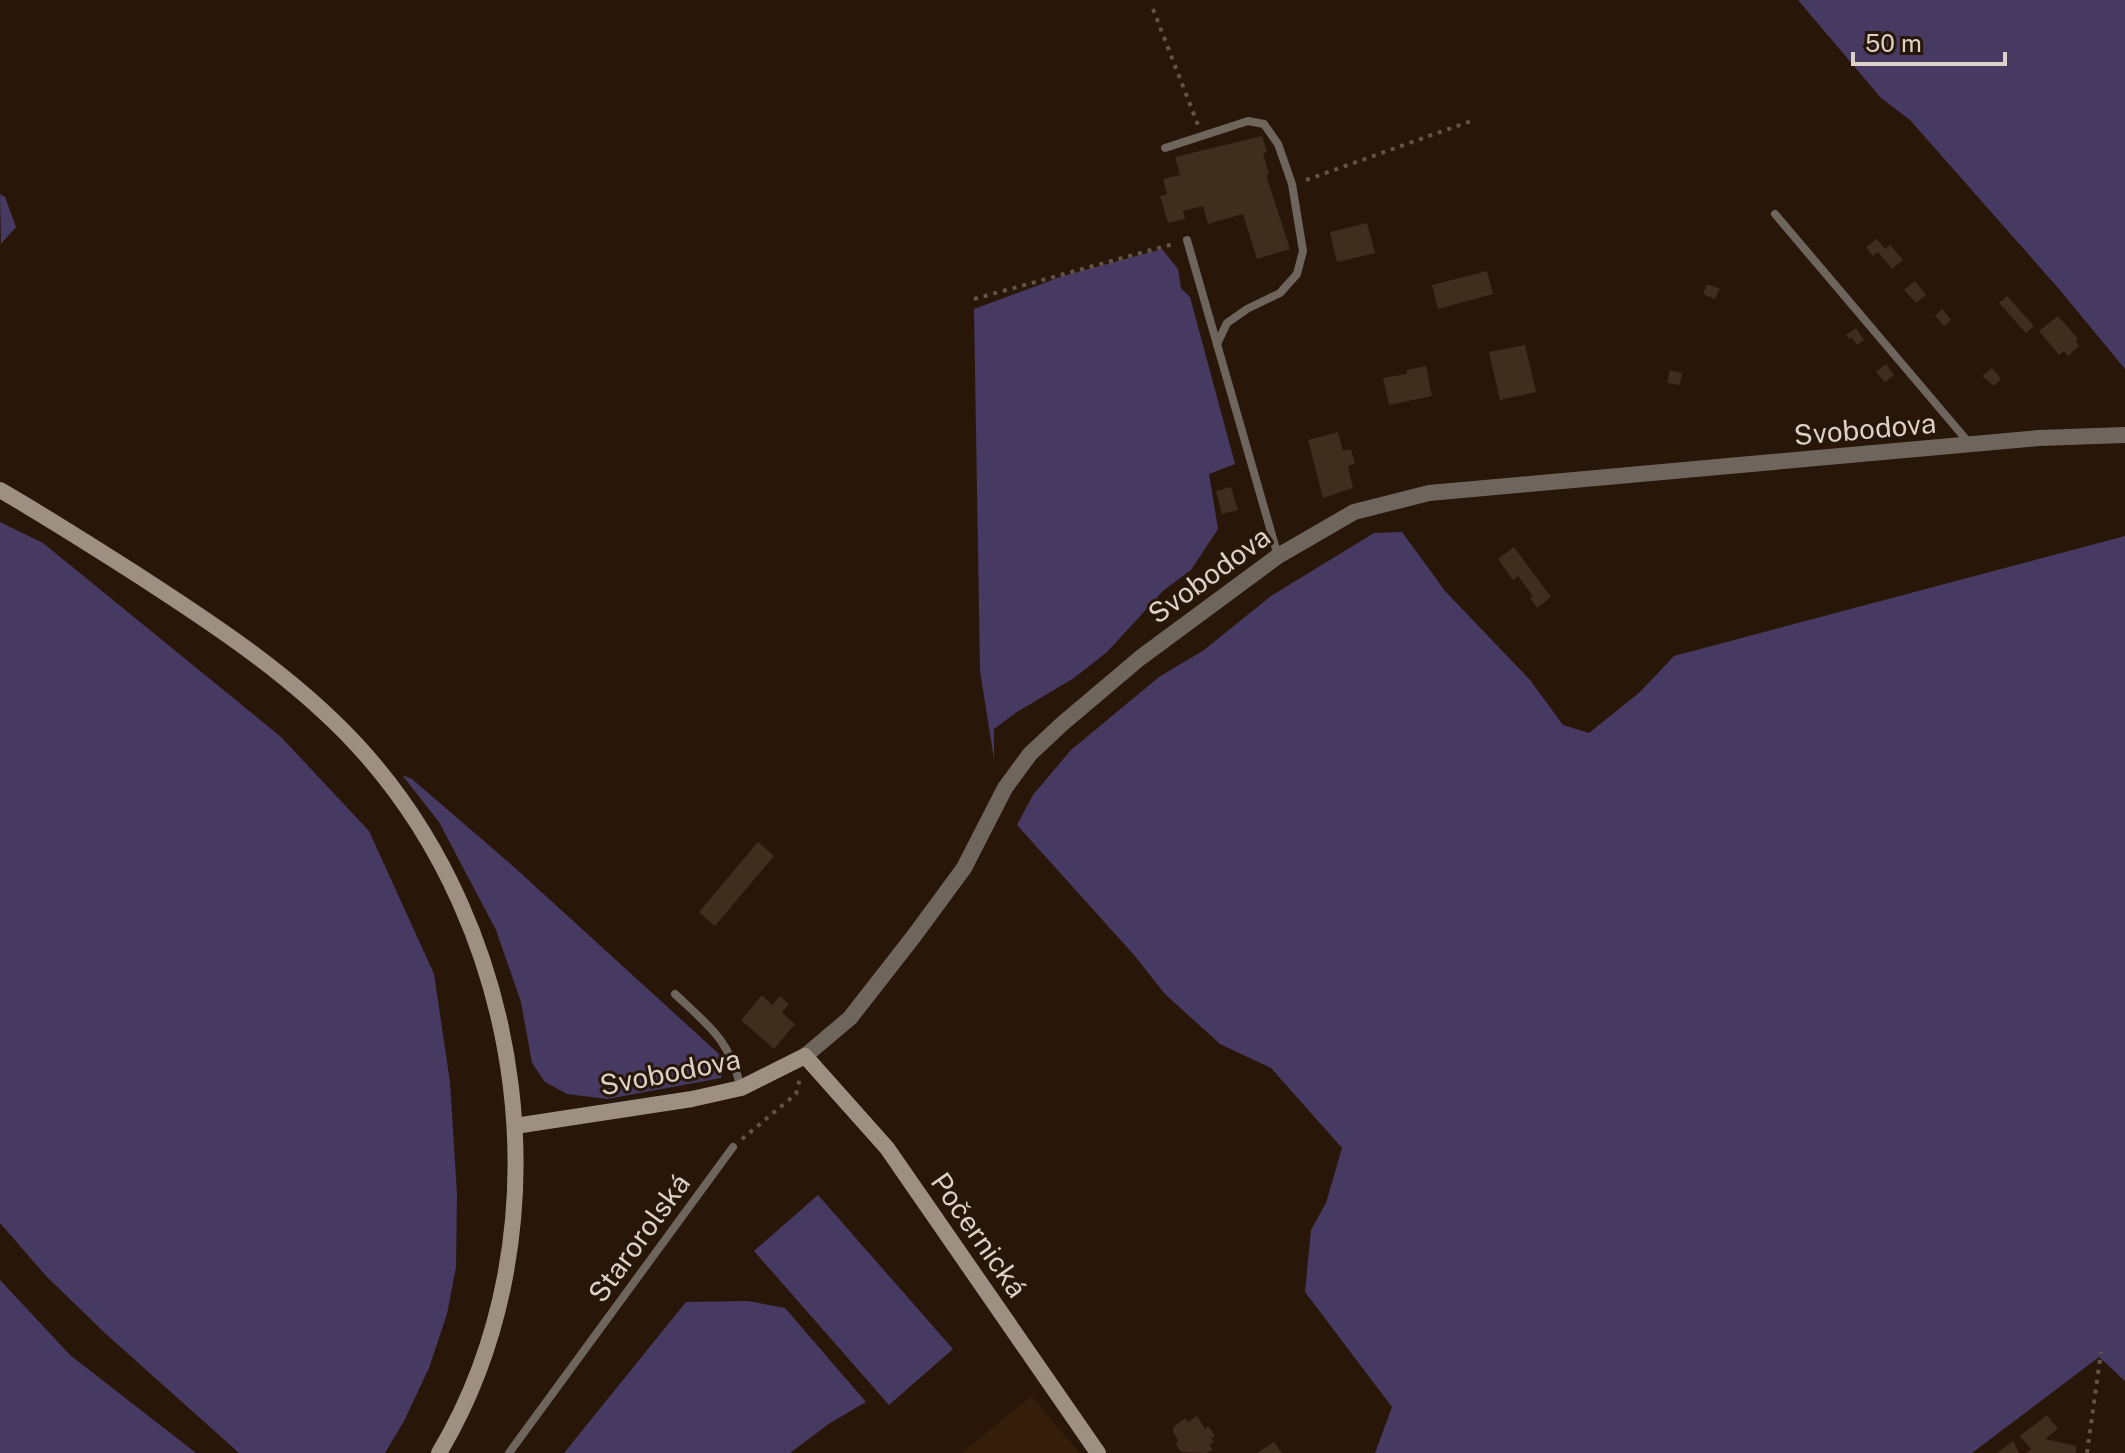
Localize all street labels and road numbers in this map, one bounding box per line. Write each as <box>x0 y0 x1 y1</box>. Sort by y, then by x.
street label: Svobodova <box>1792 406 1937 451</box>
street label: Svobodova <box>1141 519 1276 630</box>
street label: Svobodova <box>597 1042 743 1101</box>
street label: Počernická <box>924 1166 1034 1303</box>
street label: Starorolská <box>581 1167 696 1308</box>

